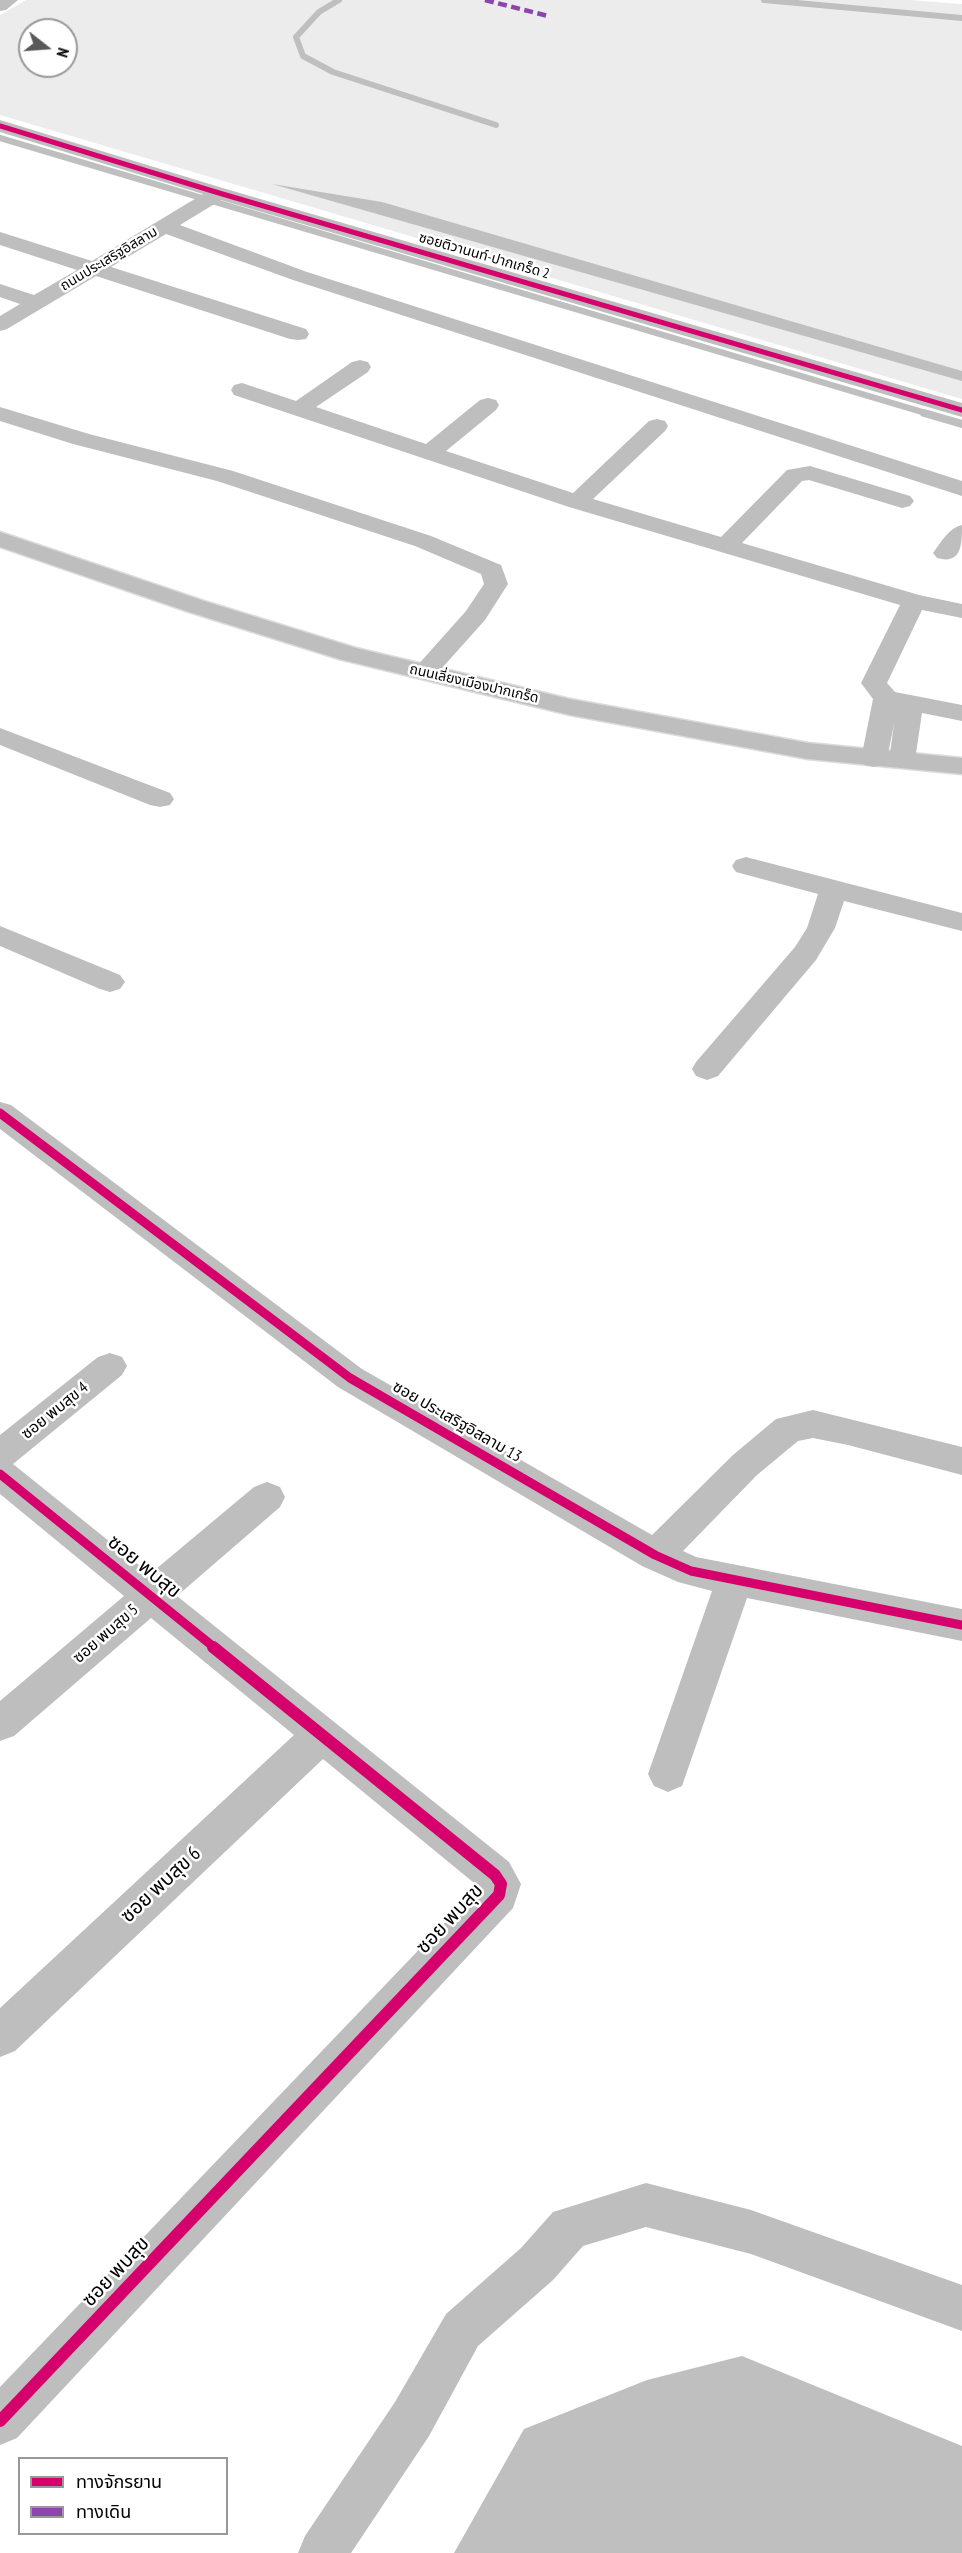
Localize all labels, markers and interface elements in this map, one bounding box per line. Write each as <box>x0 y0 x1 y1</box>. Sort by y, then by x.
north arrow <box>18 18 78 78</box>
text: N <box>52 46 74 60</box>
street label: ถนนประเสริฐอิสลาม <box>57 223 161 295</box>
street label: ซอยติวานนท์-ปากเกร็ด 2 <box>417 229 551 283</box>
street label: ถนนเลี่ยงเมืองปากเกร็ด <box>408 661 540 707</box>
street label: ซอย ประเสริฐอิสลาม 13 <box>389 1377 525 1467</box>
street label: ซอย พบสุข 4 <box>18 1378 92 1444</box>
street label: ซอย พบสุข <box>103 1530 185 1604</box>
street label: ซอย พบสุข 5 <box>69 1600 143 1668</box>
street label: ซอย พบสุข 6 <box>116 1842 206 1928</box>
street label: ซอย พบสุข <box>412 1879 488 1959</box>
street label: ซอย พบสุข <box>78 2232 154 2312</box>
legend <box>18 2457 228 2535</box>
text: ทางจักรยาน <box>76 2470 162 2493</box>
text: ทางเดิน <box>76 2500 131 2523</box>

